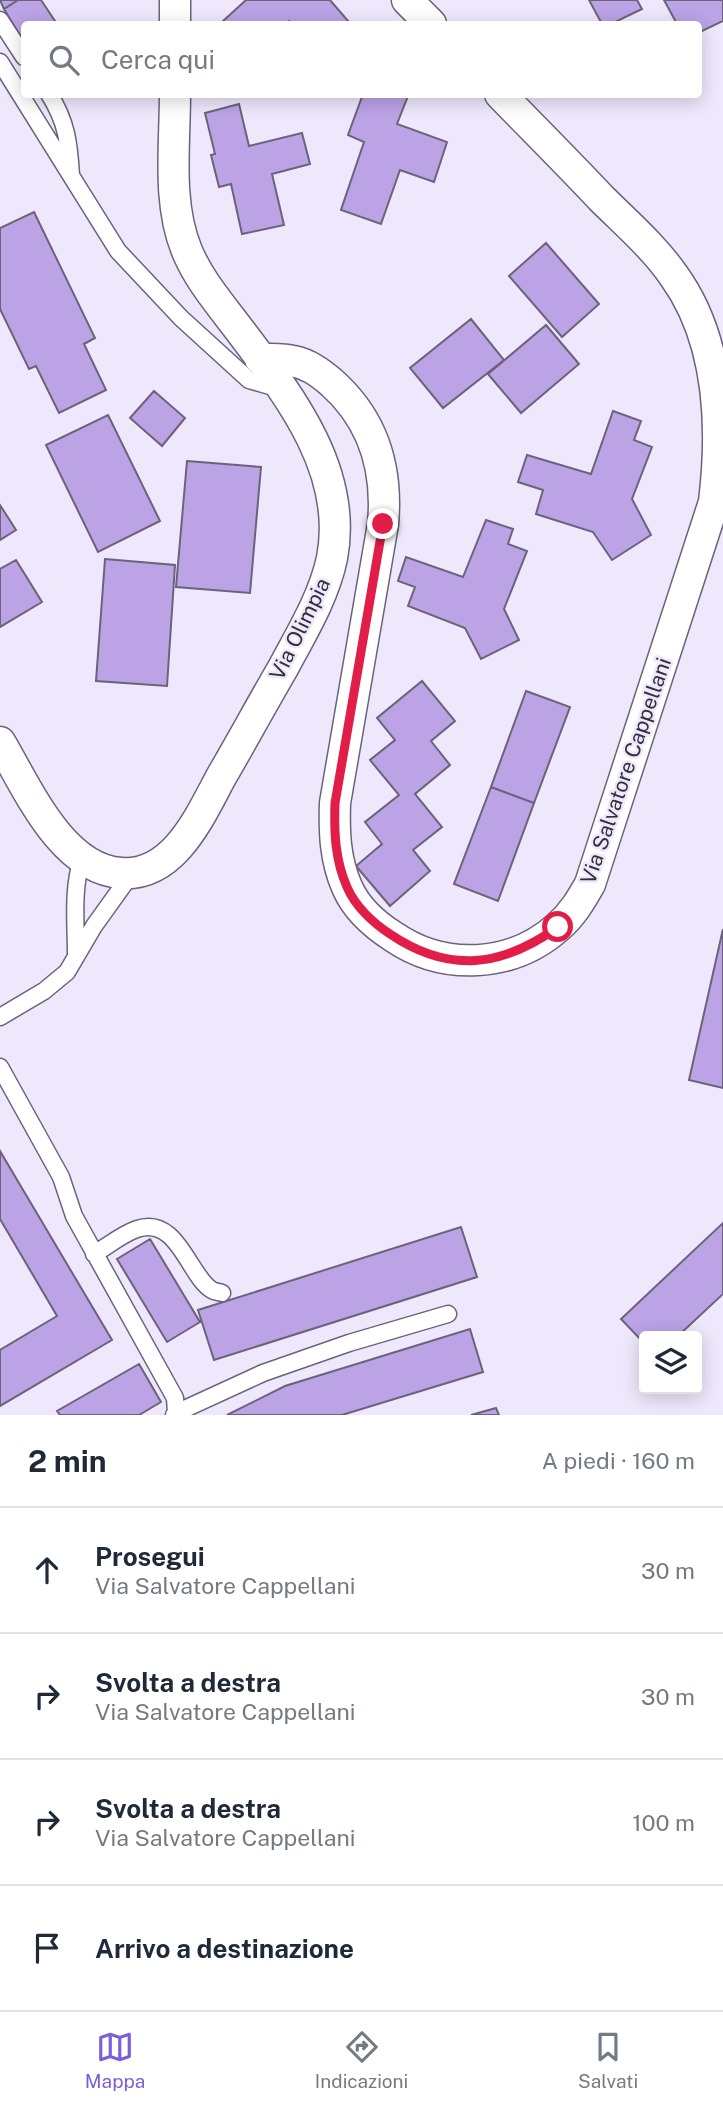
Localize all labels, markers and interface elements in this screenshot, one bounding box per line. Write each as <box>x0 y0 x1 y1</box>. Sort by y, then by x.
search box <box>21 21 702 98</box>
icon: search <box>45 41 83 79</box>
text: Cerca qui <box>101 44 215 75</box>
route end <box>367 508 398 539</box>
street label: Via Olimpia <box>264 574 335 684</box>
street label: Via Salvatore Cappellani <box>575 654 676 887</box>
route start <box>542 911 573 942</box>
map controls <box>639 1331 702 1394</box>
button: layers <box>639 1331 702 1394</box>
text: 2 min <box>28 1443 107 1479</box>
text: A piedi · 160 m <box>542 1447 695 1474</box>
text: Prosegui <box>95 1541 205 1572</box>
icon: ahead <box>28 1551 66 1589</box>
text: 30 m <box>641 1557 695 1584</box>
text: Via Salvatore Cappellani <box>95 1572 355 1599</box>
text: Svolta a destra <box>95 1667 281 1698</box>
icon: right <box>28 1677 66 1715</box>
text: 30 m <box>641 1683 695 1710</box>
text: Via Salvatore Cappellani <box>95 1698 355 1725</box>
text: Svolta a destra <box>95 1793 281 1824</box>
icon: right <box>28 1803 66 1841</box>
text: 100 m <box>632 1809 695 1836</box>
text: Via Salvatore Cappellani <box>95 1824 355 1851</box>
icon: arrive <box>28 1929 66 1967</box>
text: Arrivo a destinazione <box>95 1933 354 1964</box>
tab: Mappa <box>85 2028 145 2092</box>
tab: Indicazioni <box>315 2028 408 2092</box>
tab: Salvati <box>578 2028 638 2092</box>

